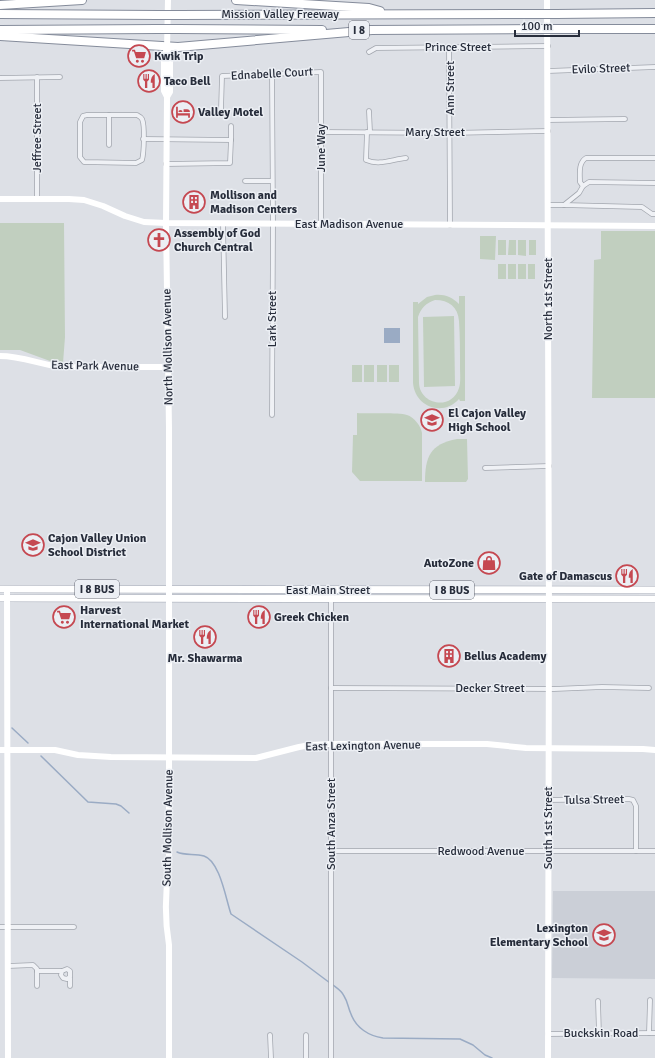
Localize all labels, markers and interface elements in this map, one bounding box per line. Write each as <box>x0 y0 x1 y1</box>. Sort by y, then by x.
street label: Mission Valley Freeway <box>221 7 339 22</box>
scale bar <box>515 12 579 38</box>
text: 100 m <box>521 19 553 34</box>
road number: I 8 <box>349 21 369 39</box>
street label: Prince Street <box>425 40 491 55</box>
supermarket icon: Kwik Trip <box>126 43 152 69</box>
place label: Kwik Trip <box>154 49 204 64</box>
street label: Evilo Street <box>571 60 631 78</box>
street label: Ann Street <box>443 61 458 115</box>
street label: Ednabelle Court <box>231 64 313 84</box>
restaurant icon: Taco Bell <box>136 68 162 94</box>
place label: Taco Bell <box>164 74 211 89</box>
hotel icon: Valley Motel <box>170 99 196 125</box>
street label: Jeffree Street <box>30 103 45 173</box>
place label: Valley Motel <box>198 105 263 120</box>
street label: June Way <box>314 123 329 172</box>
street label: Mary Street <box>405 125 465 140</box>
place label: Mollison and Madison Centers <box>210 188 298 217</box>
building icon: Mollison and Madison Centers <box>181 189 207 215</box>
street label: East Madison Avenue <box>295 217 403 232</box>
place label: Assembly of God Church Central <box>174 226 261 255</box>
church icon: Assembly of God Church Central <box>146 227 172 253</box>
street label: North 1st Street <box>541 258 556 340</box>
street label: North Mollison Avenue <box>159 289 177 405</box>
street label: Lark Street <box>265 291 280 347</box>
street label: East Park Avenue <box>51 358 139 374</box>
place label: El Cajon Valley High School <box>448 406 526 435</box>
school or university icon: El Cajon Valley High School <box>419 407 445 433</box>
place label: Cajon Valley Union School District <box>48 531 147 560</box>
school or university icon: Cajon Valley Union School District <box>20 532 46 558</box>
shop icon: AutoZone <box>476 550 502 576</box>
place label: AutoZone <box>424 556 474 571</box>
restaurant icon: Gate of Damascus <box>614 563 640 589</box>
place label: Gate of Damascus <box>519 569 613 584</box>
road number: I 8 BUS <box>75 580 119 598</box>
road number: I 8 BUS <box>430 581 474 599</box>
street label: East Main Street <box>286 583 370 598</box>
place label: Harvest International Market <box>80 603 190 632</box>
supermarket icon: Harvest International Market <box>51 604 77 630</box>
restaurant icon: Greek Chicken <box>246 604 272 630</box>
place label: Greek Chicken <box>274 610 349 625</box>
restaurant icon: Mr. Shawarma <box>192 624 218 650</box>
building icon: Bellus Academy <box>436 643 462 669</box>
place label: Bellus Academy <box>464 649 546 664</box>
place label: Mr. Shawarma <box>167 651 243 666</box>
street label: Decker Street <box>455 681 525 696</box>
street label: East Lexington Avenue <box>305 737 421 755</box>
street label: South Mollison Avenue <box>159 769 177 887</box>
street label: South Anza Street <box>324 778 339 870</box>
street label: South 1st Street <box>541 787 556 869</box>
street label: Tulsa Street <box>564 792 624 808</box>
street label: Redwood Avenue <box>438 844 524 859</box>
place label: Lexington Elementary School <box>490 921 588 950</box>
school or university icon: Lexington Elementary School <box>591 922 617 948</box>
street label: Buckskin Road <box>564 1026 638 1041</box>

